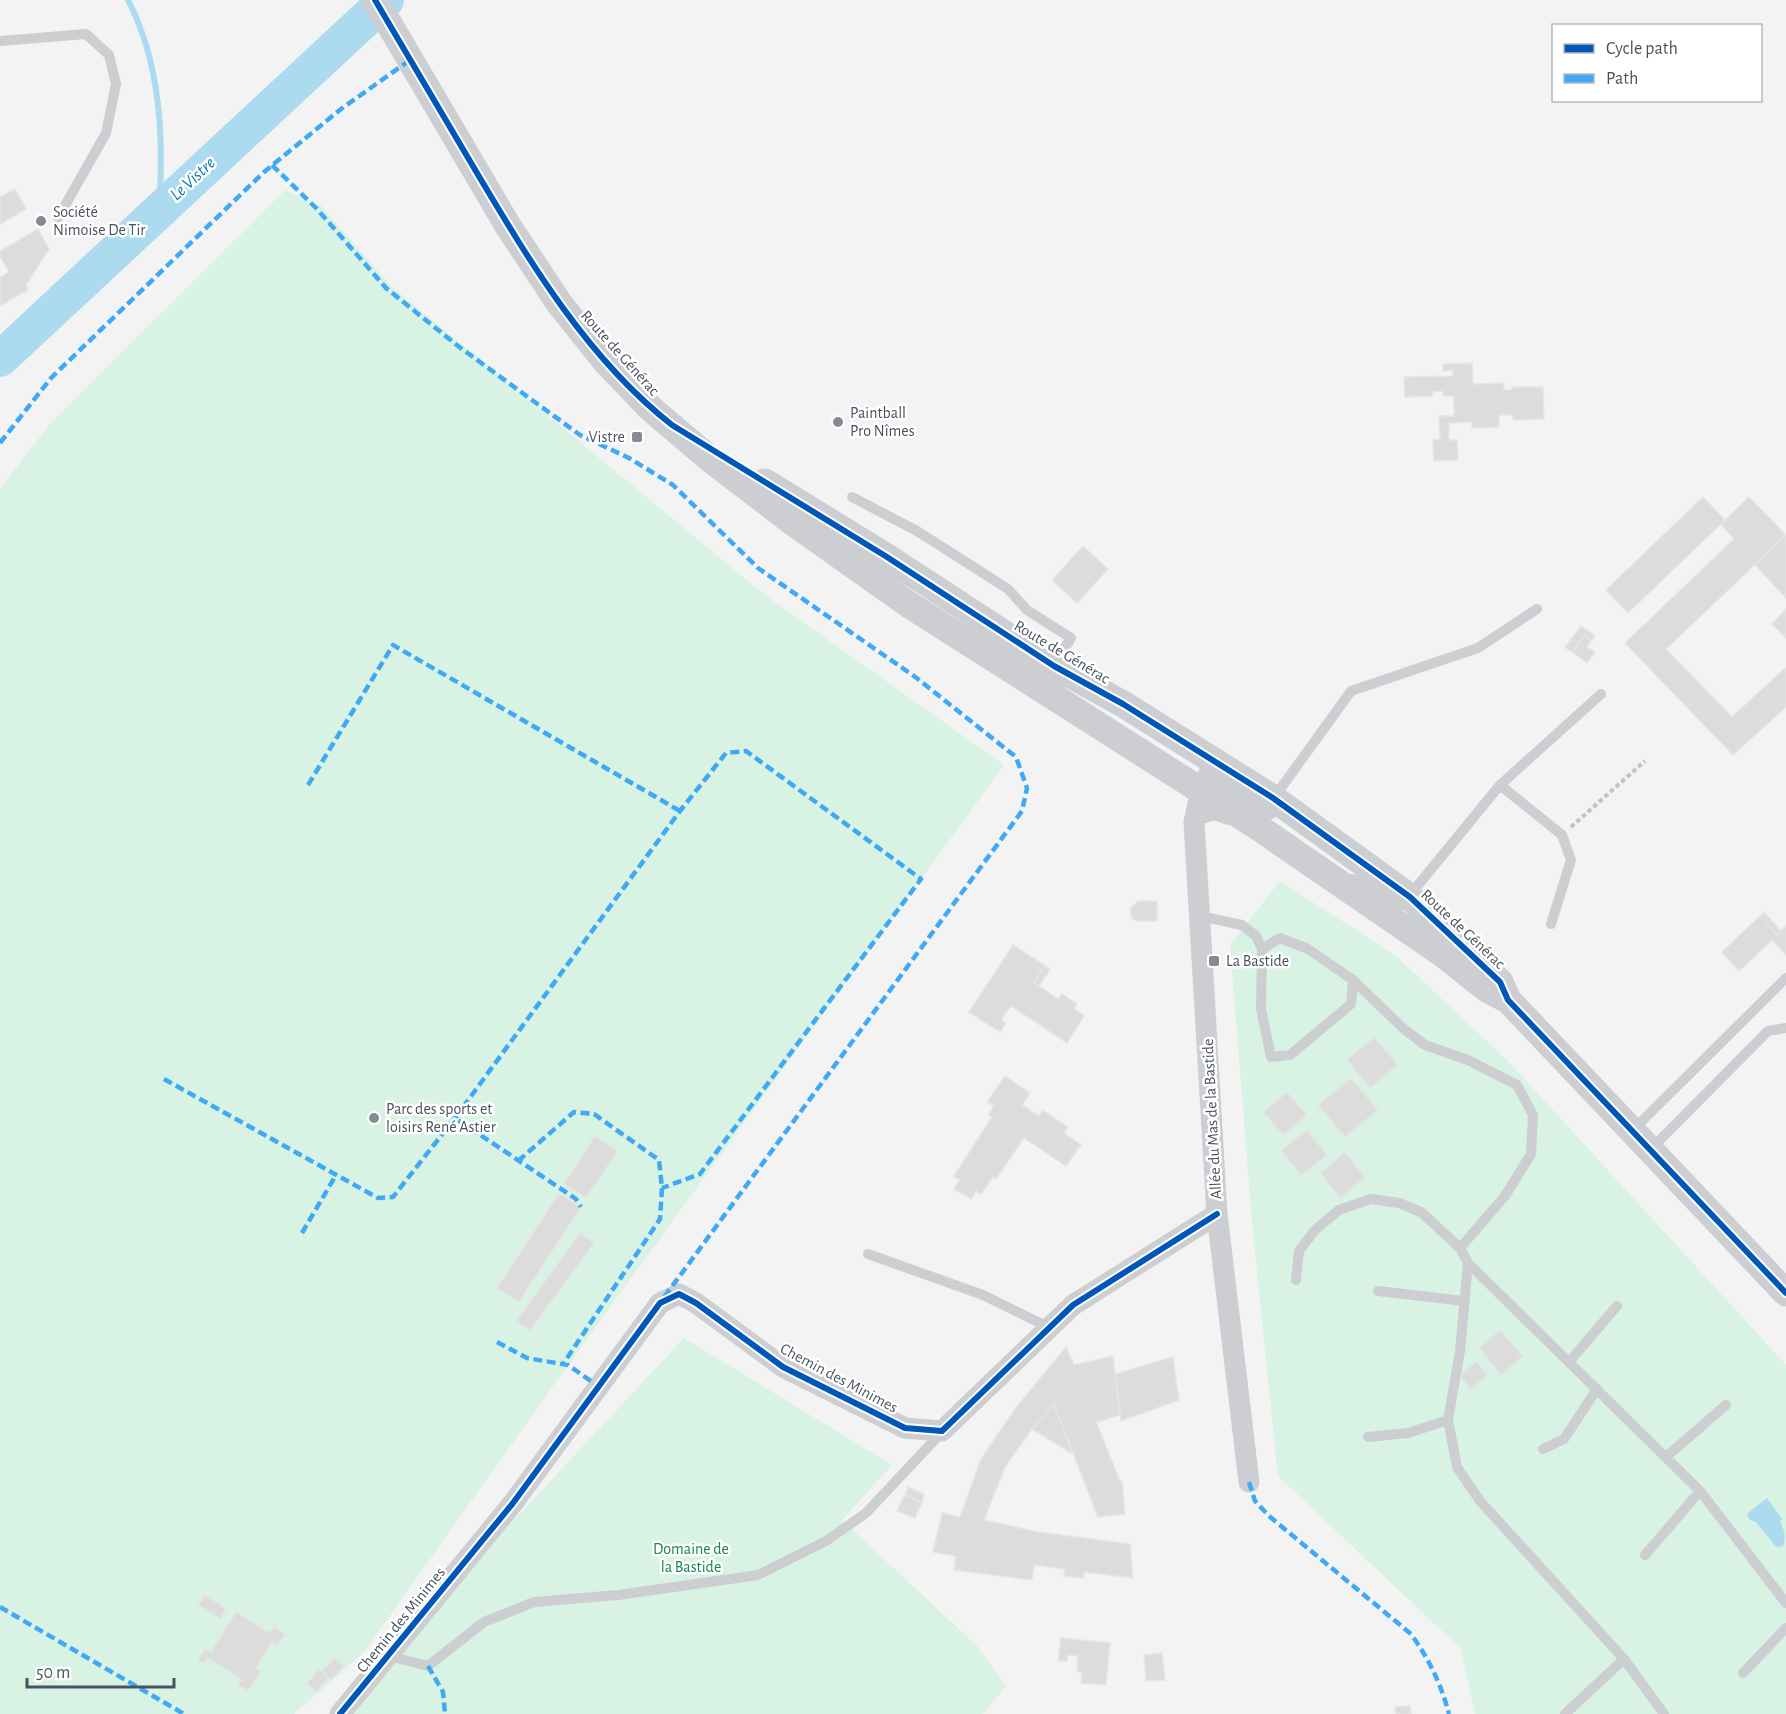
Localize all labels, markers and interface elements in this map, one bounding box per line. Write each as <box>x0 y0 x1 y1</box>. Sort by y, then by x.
legend <box>1552 24 1762 102</box>
text: Cycle path <box>1606 40 1678 58</box>
text: Path <box>1606 70 1638 88</box>
water label: Le Vistre <box>167 154 219 204</box>
place label: Société Nimoise De Tir <box>53 204 146 238</box>
marker: Société Nimoise De Tir <box>34 214 48 228</box>
street label: Route de Générac <box>578 307 662 399</box>
place label: Paintball Pro Nîmes <box>850 405 915 439</box>
marker: Paintball Pro Nîmes <box>831 415 845 429</box>
place label: Vistre <box>589 429 625 445</box>
marker: Vistre <box>630 430 644 444</box>
street label: Route de Générac <box>1011 617 1113 687</box>
street label: Route de Générac <box>1418 886 1508 972</box>
place label: La Bastide <box>1226 953 1289 969</box>
marker: La Bastide <box>1207 954 1221 968</box>
street label: Allée du Mas de la Bastide <box>1200 1038 1224 1200</box>
place label: Parc des sports et loisirs René Astier <box>386 1101 497 1135</box>
marker: Parc des sports et loisirs René Astier <box>367 1111 381 1125</box>
street label: Chemin des Minimes <box>778 1340 900 1416</box>
park label: Domaine de la Bastide <box>653 1541 729 1575</box>
street label: Chemin des Minimes <box>354 1564 448 1676</box>
scale bar <box>27 1651 174 1689</box>
text: 50 m <box>36 1664 70 1682</box>

